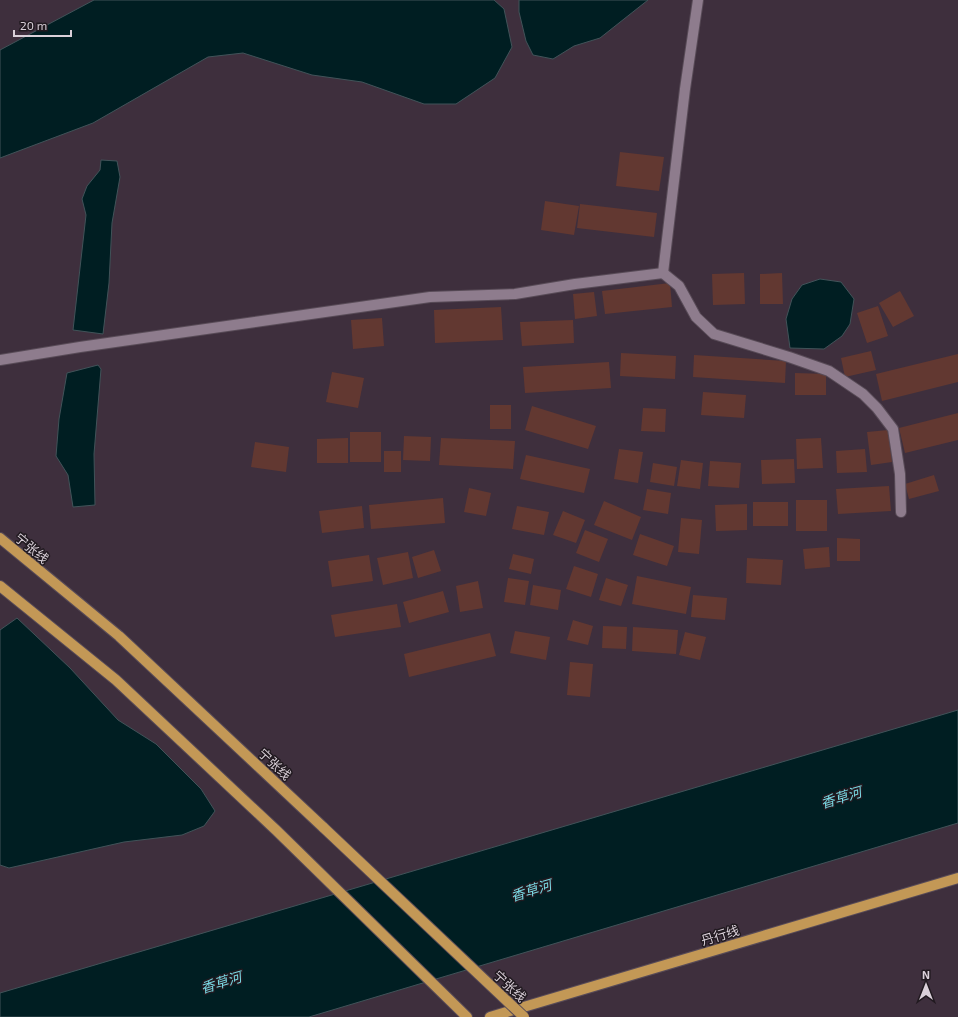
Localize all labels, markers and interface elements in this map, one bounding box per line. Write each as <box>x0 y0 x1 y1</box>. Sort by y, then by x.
scale bar <box>14 12 71 38</box>
text: 20 m <box>20 18 47 32</box>
street label: 宁张线 <box>12 529 52 567</box>
street label: 宁张线 <box>255 745 295 783</box>
water label: 香草河 <box>818 782 866 811</box>
water label: 香草河 <box>508 875 556 904</box>
street label: 丹行线 <box>699 922 741 948</box>
north arrow <box>906 965 946 1005</box>
water label: 香草河 <box>198 967 246 996</box>
street label: 宁张线 <box>490 967 530 1005</box>
text: N <box>922 968 930 981</box>

